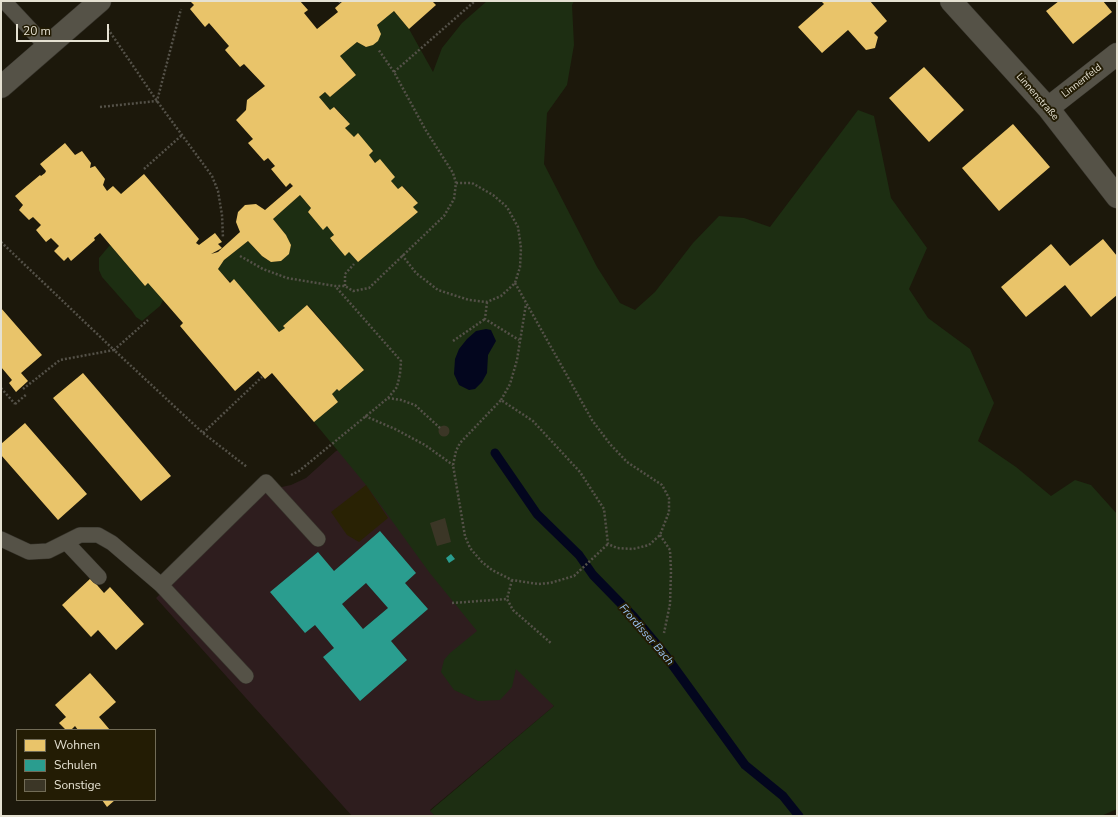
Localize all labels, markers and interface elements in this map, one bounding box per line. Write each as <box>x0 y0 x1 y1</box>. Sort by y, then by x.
scale bar <box>18 16 111 42</box>
text: 20 m <box>23 23 51 39</box>
street label: Linnenfeld <box>1060 62 1104 100</box>
street label: Linnenstraße <box>1013 71 1061 123</box>
water label: Frordisser Bach <box>616 602 676 668</box>
legend <box>16 729 156 801</box>
text: Wohnen <box>54 737 100 753</box>
text: Schulen <box>54 757 97 773</box>
text: Sonstige <box>54 777 101 793</box>

